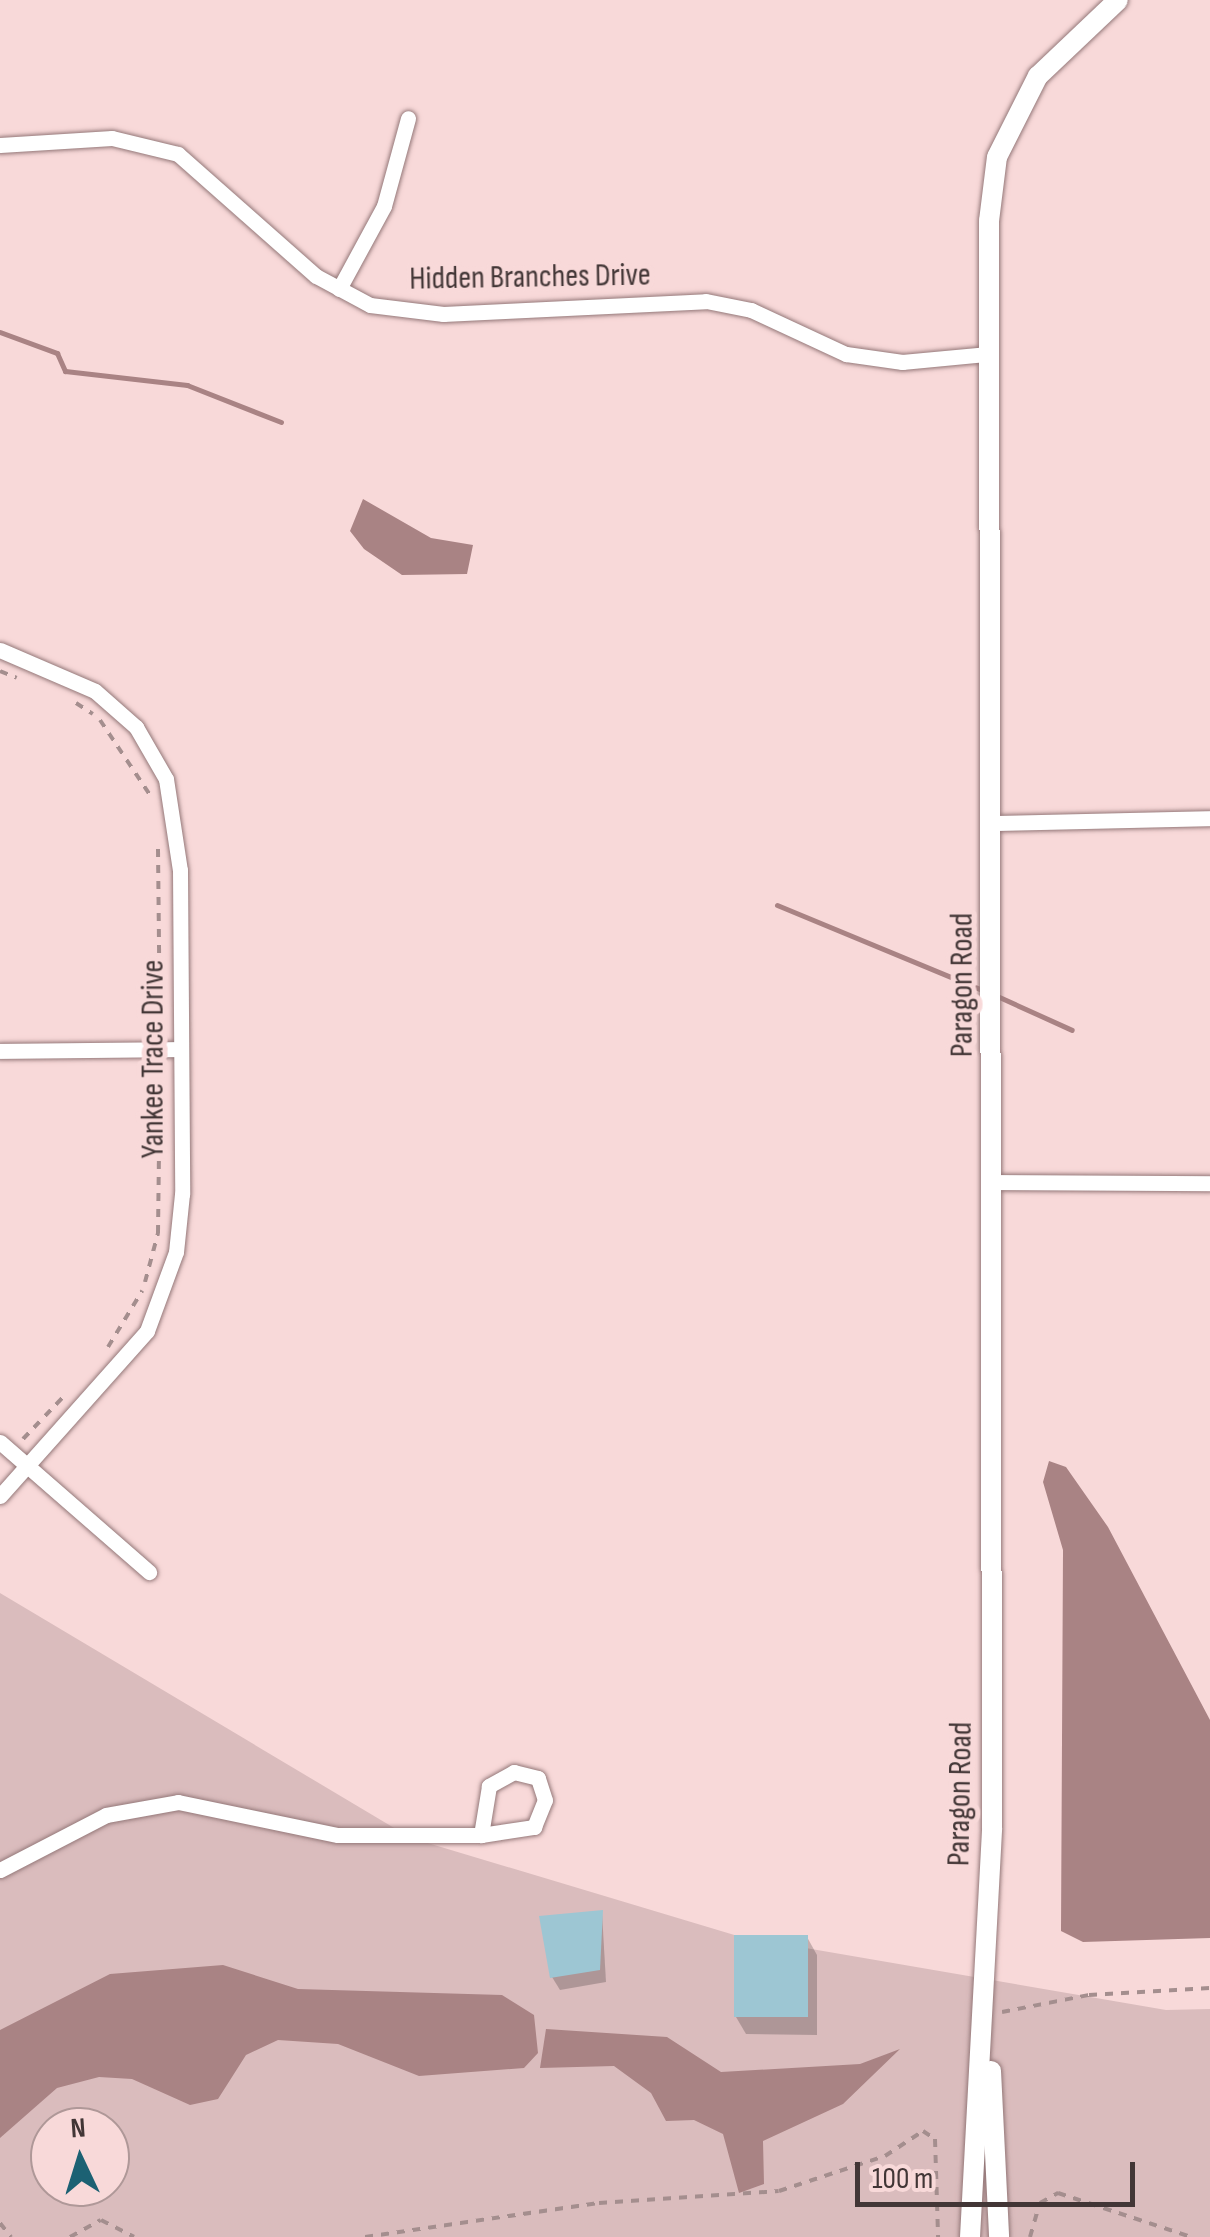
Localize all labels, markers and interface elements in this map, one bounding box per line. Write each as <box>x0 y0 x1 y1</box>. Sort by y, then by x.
street label: Hidden Branches Drive <box>409 257 651 299</box>
street label: Paragon Road <box>944 913 982 1057</box>
street label: Yankee Trace Drive <box>135 960 173 1158</box>
street label: Paragon Road <box>941 1721 981 1867</box>
north arrow <box>30 2107 130 2207</box>
text: N <box>69 2112 87 2146</box>
scale bar <box>860 2142 1140 2204</box>
text: 100 m <box>872 2161 933 2197</box>

